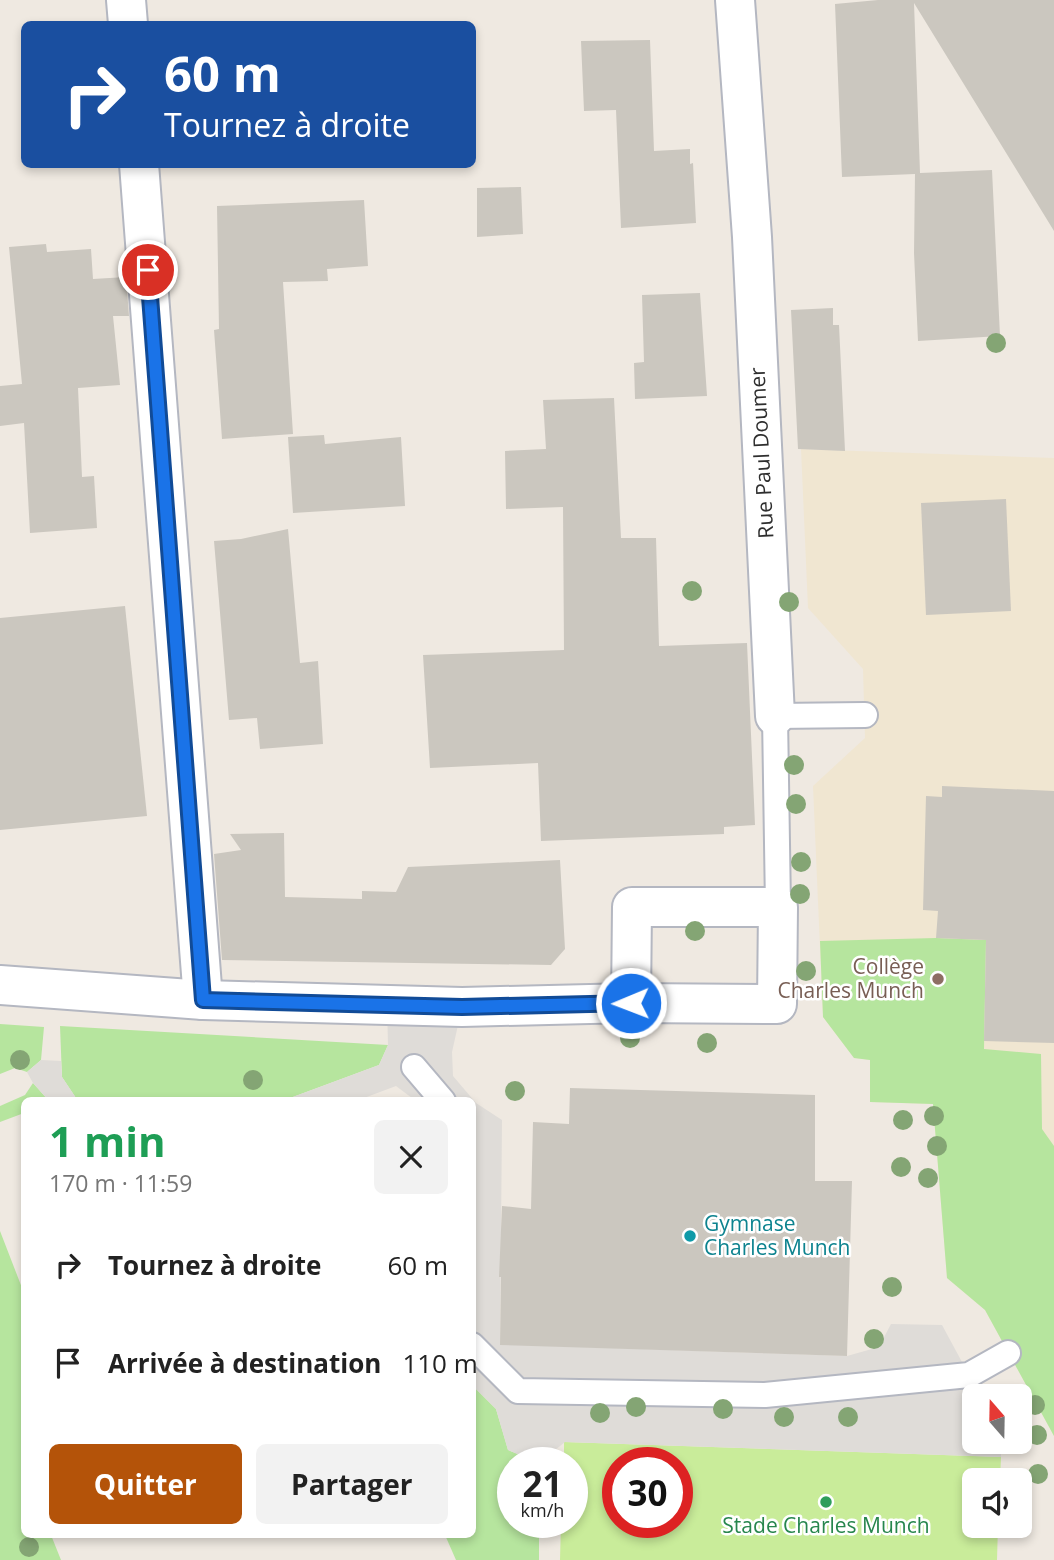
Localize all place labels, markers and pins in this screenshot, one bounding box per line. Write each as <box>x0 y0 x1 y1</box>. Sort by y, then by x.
pin <box>118 240 178 300</box>
place label: Collège Charles Munch <box>778 952 924 1004</box>
marker: Collège Charles Munch <box>930 971 946 987</box>
place label: Gymnase Charles Munch <box>704 1209 851 1261</box>
marker: Gymnase Charles Munch <box>682 1228 698 1244</box>
marker: Stade Charles Munch <box>818 1494 834 1510</box>
place label: Stade Charles Munch <box>722 1511 930 1539</box>

